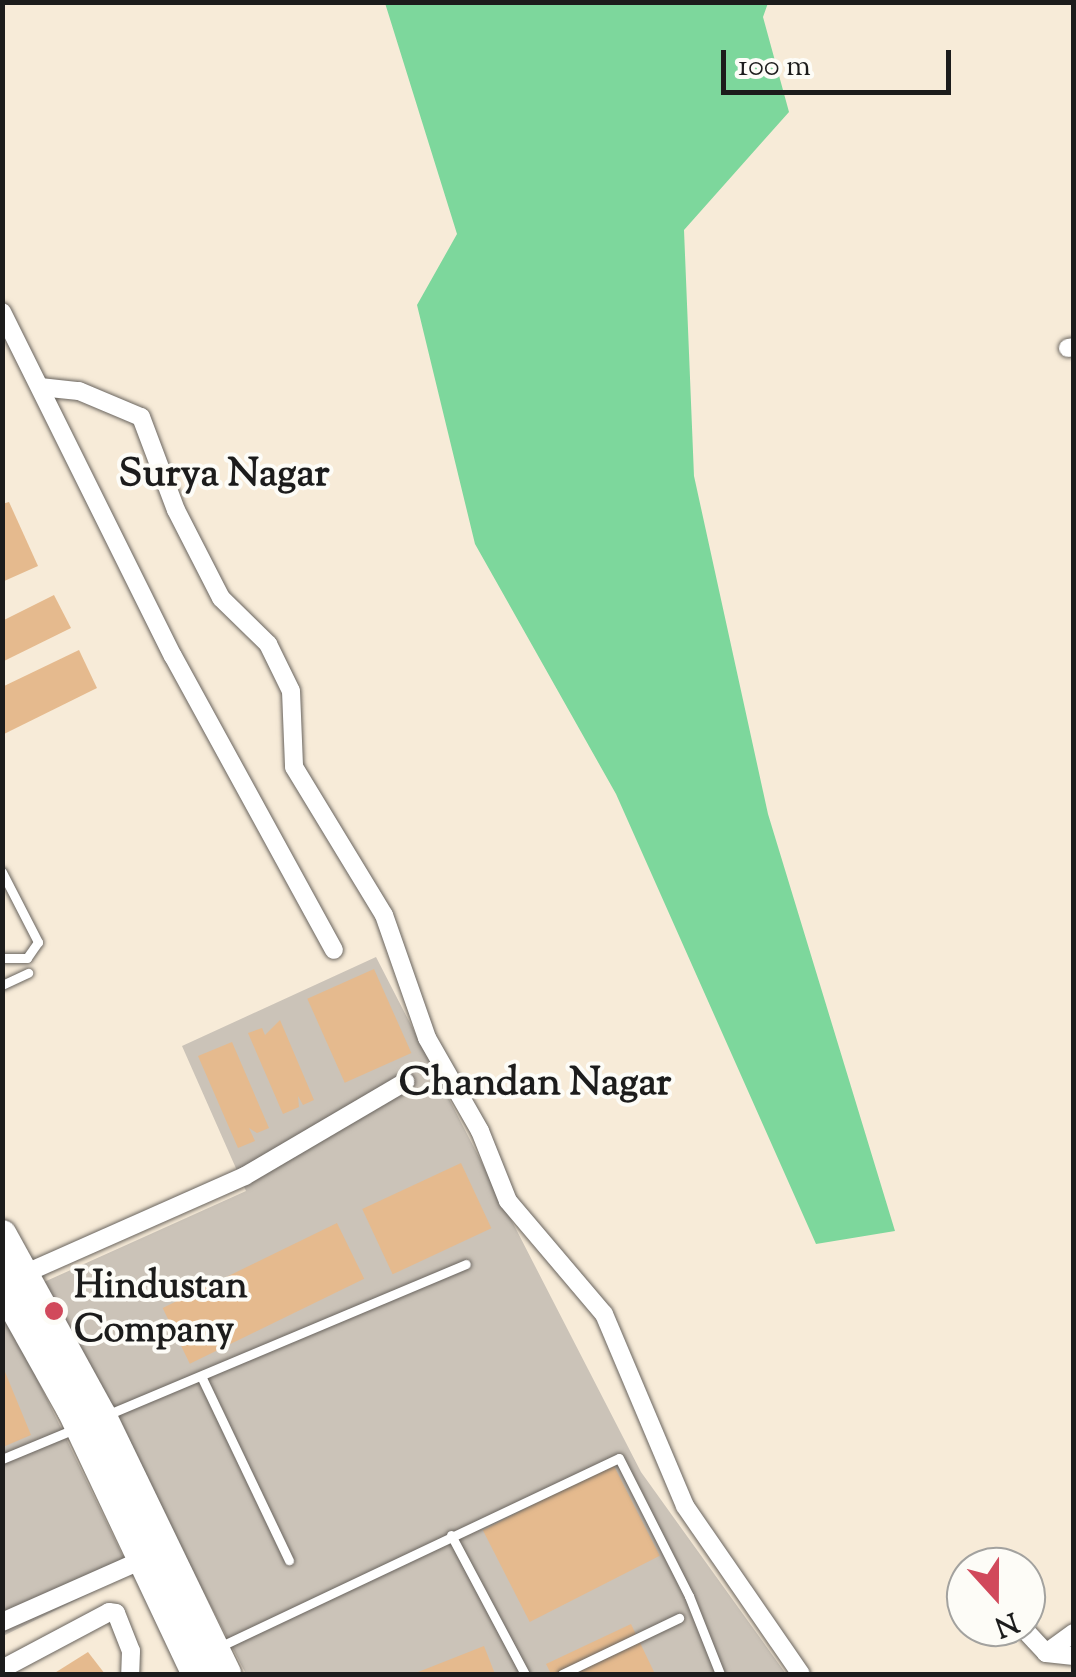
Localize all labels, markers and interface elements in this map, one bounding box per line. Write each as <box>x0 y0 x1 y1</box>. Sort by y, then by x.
scale bar <box>726 30 956 92</box>
text: 100 m <box>738 46 811 89</box>
district label: Surya Nagar <box>119 452 329 500</box>
district label: Chandan Nagar <box>399 1061 671 1109</box>
place label: Hindustan Company <box>74 1266 248 1356</box>
marker: Hindustan Company <box>43 1300 65 1322</box>
north arrow <box>946 1547 1046 1647</box>
text: N <box>988 1600 1024 1646</box>

